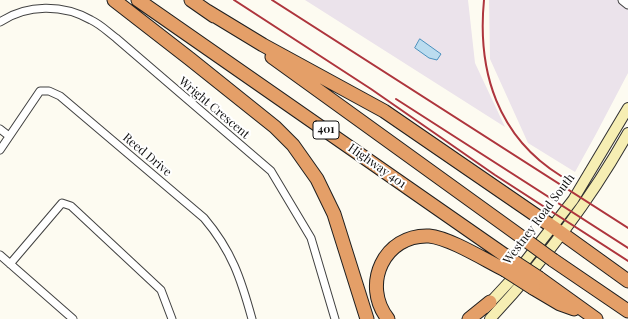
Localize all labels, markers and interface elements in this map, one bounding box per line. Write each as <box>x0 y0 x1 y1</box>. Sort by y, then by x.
street label: Wright Crescent <box>176 74 252 142</box>
road number: 401 <box>313 121 339 139</box>
street label: Reed Drive <box>120 130 174 180</box>
street label: Highway 401 <box>345 141 409 191</box>
street label: Westney Road South <box>500 171 578 267</box>

